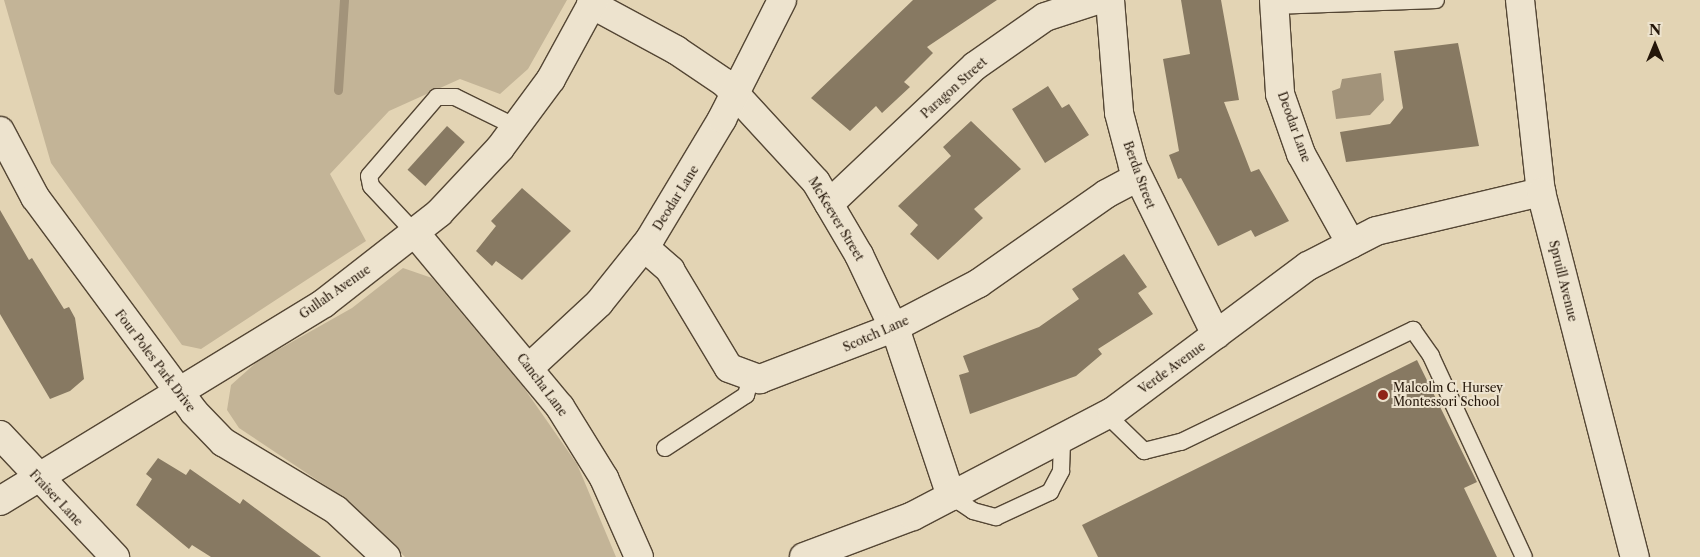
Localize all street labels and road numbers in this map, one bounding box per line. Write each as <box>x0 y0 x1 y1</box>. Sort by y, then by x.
street label: Paragon Street <box>918 55 990 121</box>
street label: Deodar Lane <box>1275 90 1313 164</box>
street label: Berda Street <box>1120 139 1158 211</box>
street label: Deodar Lane <box>650 163 702 233</box>
street label: McKeever Street <box>805 174 867 264</box>
street label: Spruill Avenue <box>1546 239 1580 323</box>
street label: Gullah Avenue <box>297 262 373 322</box>
street label: Four Poles Park Drive <box>112 307 198 415</box>
street label: Scotch Lane <box>841 313 911 355</box>
street label: Verde Avenue <box>1136 339 1208 397</box>
street label: Cancha Lane <box>514 351 570 419</box>
street label: Fraiser Lane <box>26 467 86 529</box>

